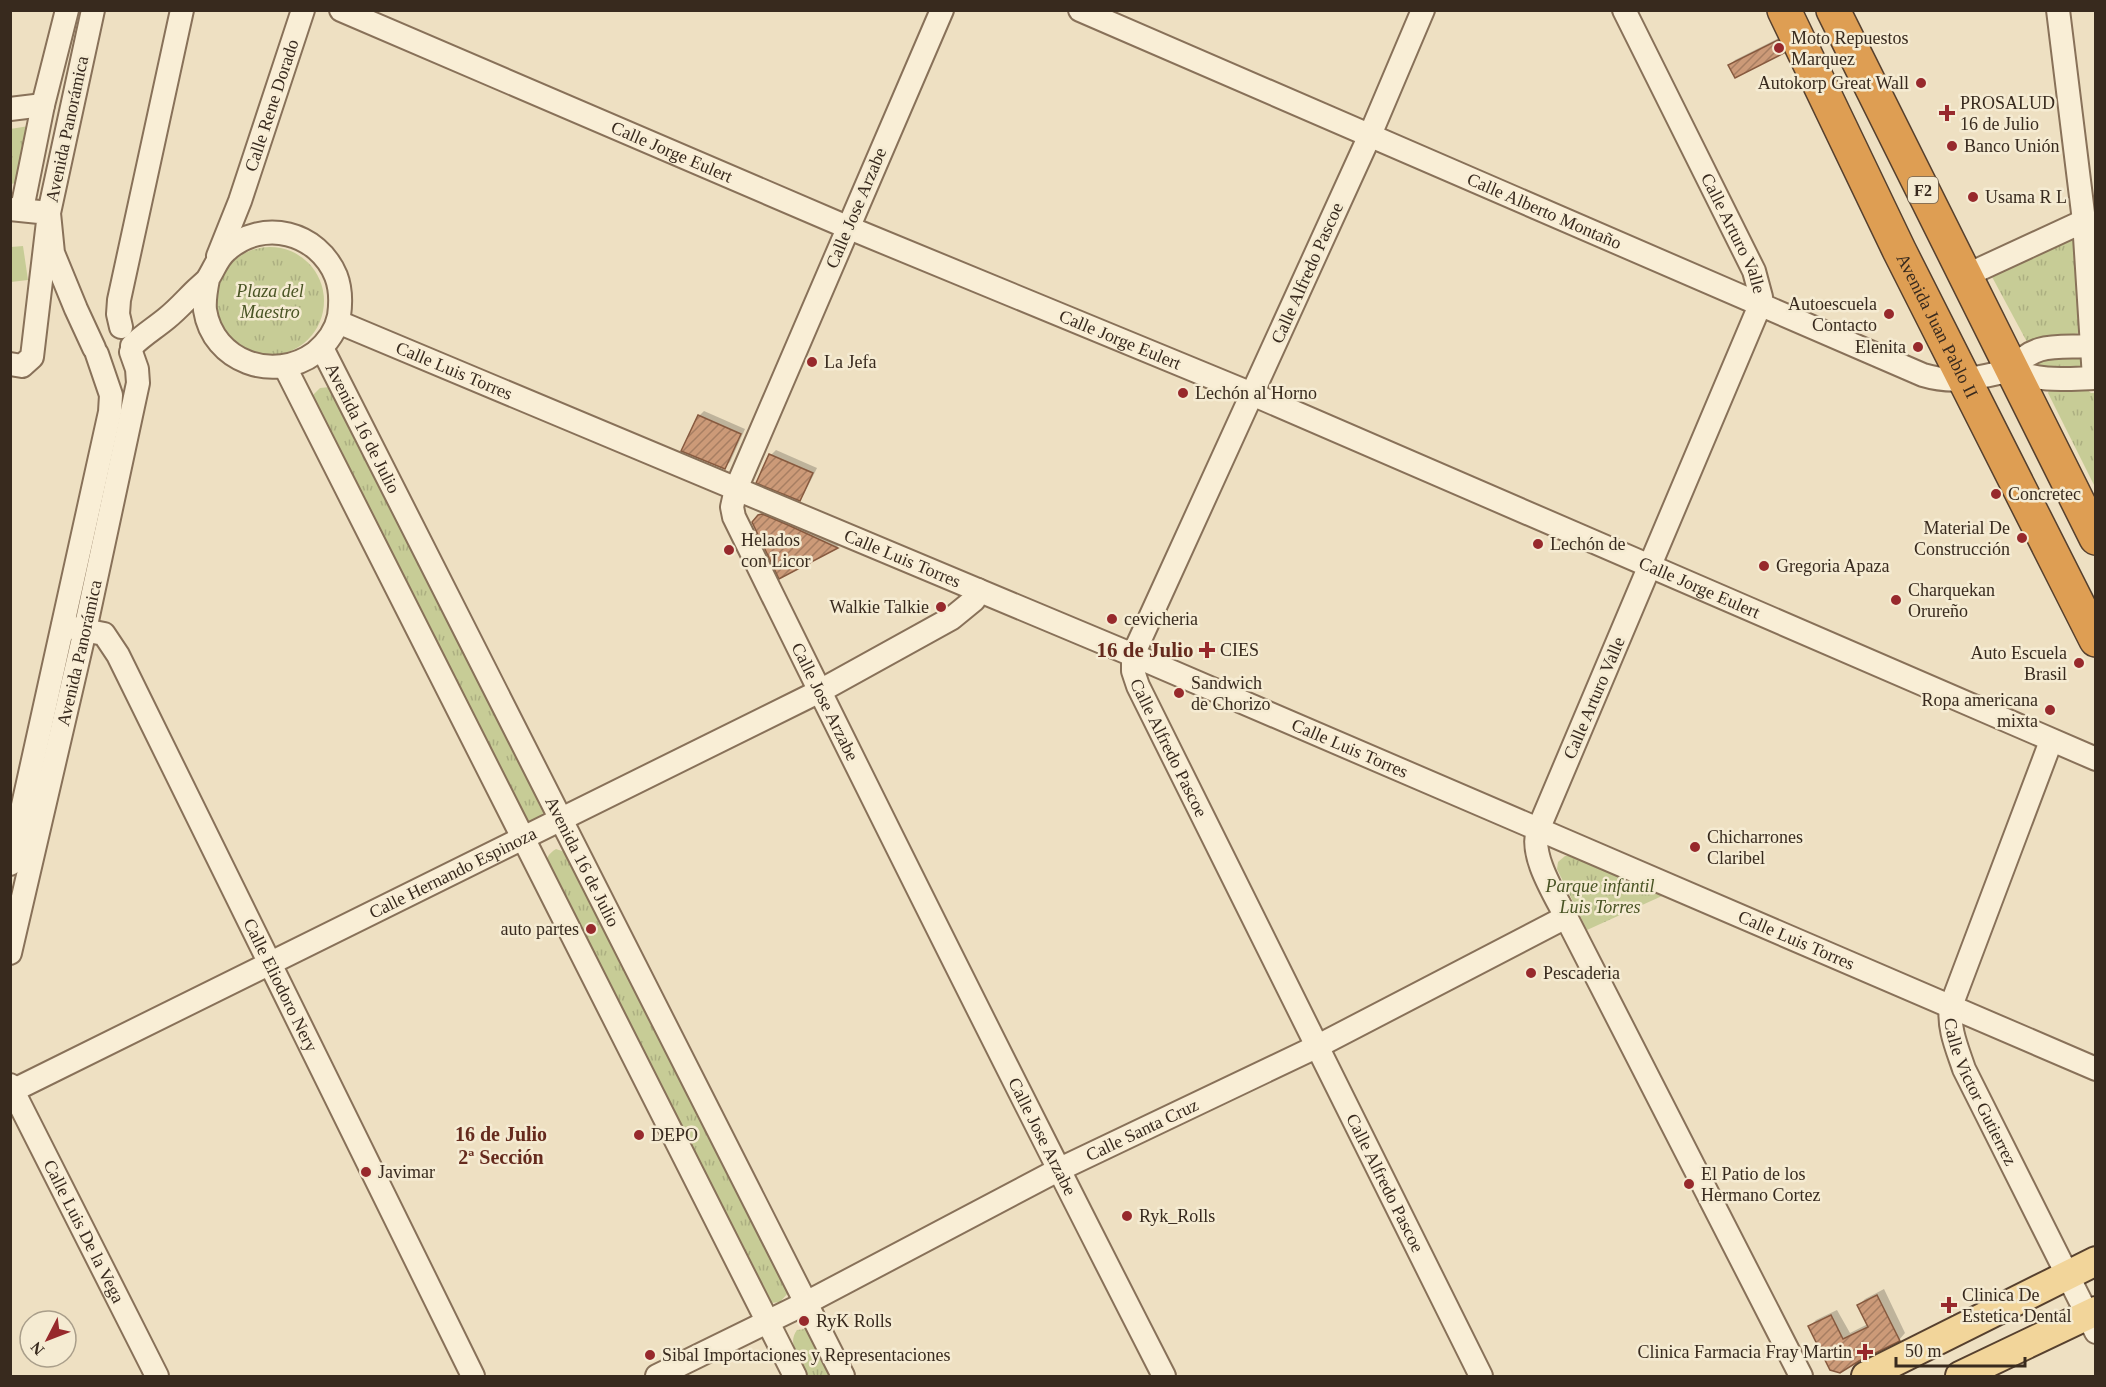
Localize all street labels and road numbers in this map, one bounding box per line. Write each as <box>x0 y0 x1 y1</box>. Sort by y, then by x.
street label: Calle Rene Dorado <box>240 37 303 174</box>
street label: Avenida Panorámica <box>42 54 92 204</box>
street label: Calle Jorge Eulert <box>608 117 735 187</box>
street label: Calle Jose Arzabe <box>822 145 890 271</box>
street label: Calle Alberto Montaño <box>1464 169 1625 253</box>
street label: Calle Arturo Valle <box>1697 170 1770 296</box>
road number: F2 <box>1908 177 1938 203</box>
street label: Calle Alfredo Pascoe <box>1267 200 1347 346</box>
street label: Avenida Juan Pablo II <box>1892 250 1982 401</box>
street label: Calle Jorge Eulert <box>1056 306 1184 374</box>
street label: Calle Luis Torres <box>393 337 516 404</box>
street label: Avenida 16 de Julio <box>321 360 404 497</box>
street label: Calle Luis Torres <box>841 525 964 592</box>
street label: Calle Jorge Eulert <box>1636 553 1763 622</box>
street label: Avenida Panorámica <box>53 578 105 728</box>
street label: Calle Arturo Valle <box>1559 634 1629 762</box>
street label: Calle Jose Arzabe <box>787 639 863 764</box>
street label: Calle Alfredo Pascoe <box>1126 676 1212 820</box>
street label: Calle Luis Torres <box>1289 714 1411 782</box>
street label: Avenida 16 de Julio <box>541 793 624 930</box>
street label: Calle Hernando Espinoza <box>366 823 540 923</box>
street label: Calle Luis Torres <box>1735 906 1858 974</box>
street label: Calle Eliodoro Nery <box>239 915 322 1055</box>
street label: Calle Victor Gutierrez <box>1940 1017 2021 1169</box>
street label: Calle Jose Arzabe <box>1004 1074 1080 1199</box>
street label: Calle Santa Cruz <box>1083 1095 1201 1165</box>
street label: Calle Alfredo Pascoe <box>1342 1110 1428 1255</box>
street label: Calle Luis De la Vega <box>39 1156 128 1306</box>

